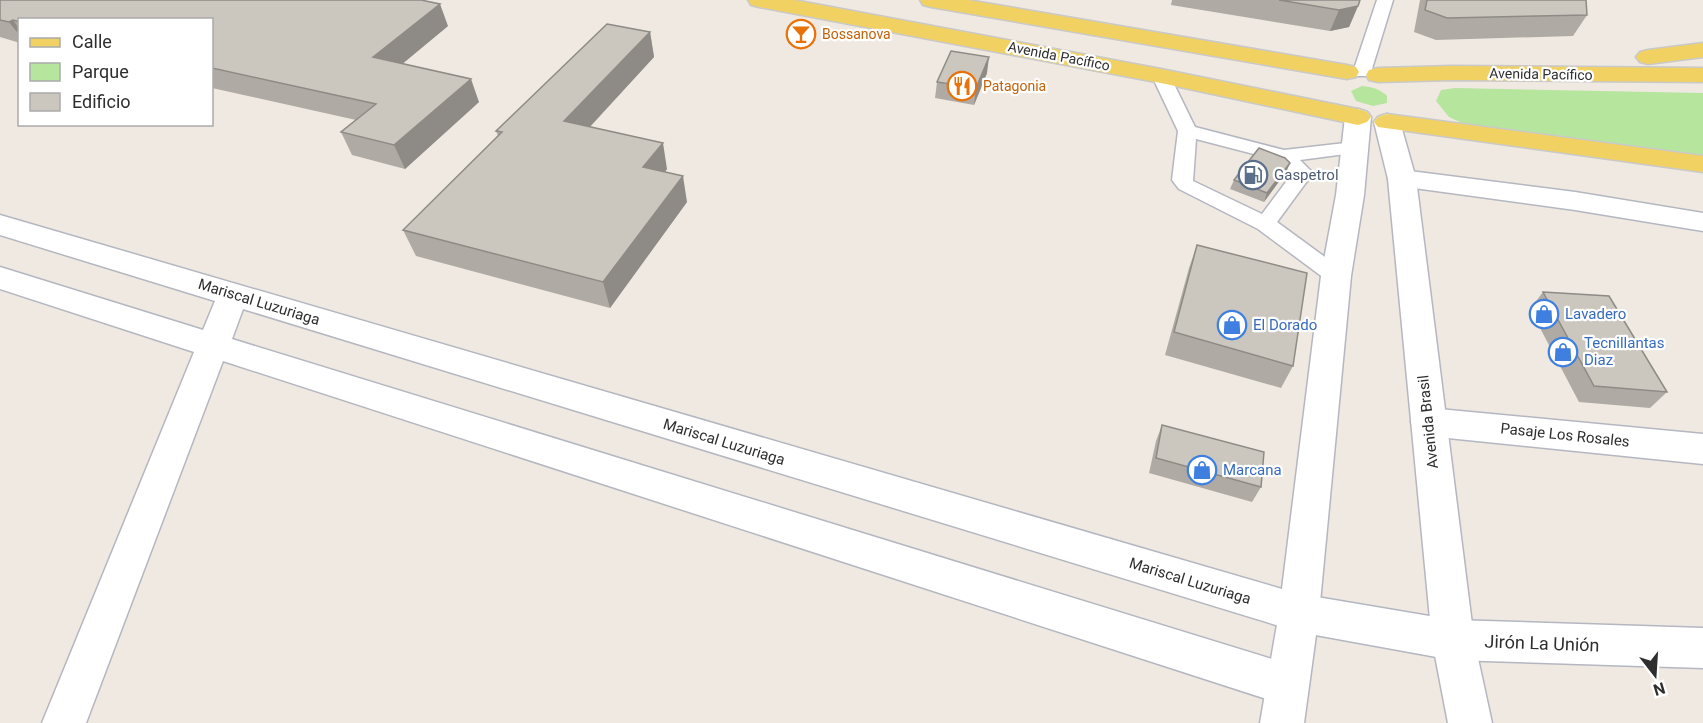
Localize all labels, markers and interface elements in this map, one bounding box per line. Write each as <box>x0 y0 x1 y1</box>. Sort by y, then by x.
legend <box>18 18 213 126</box>
bar icon: Bossanova <box>785 18 817 50</box>
place label: Bossanova <box>822 26 891 42</box>
text: Calle <box>72 31 112 52</box>
street label: Avenida Pacífico <box>1007 38 1111 74</box>
text: Parque <box>72 61 129 82</box>
street label: Avenida Pacífico <box>1489 65 1593 83</box>
restaurant icon: Patagonia <box>946 70 978 102</box>
place label: Patagonia <box>983 78 1046 94</box>
text: Edificio <box>72 91 131 112</box>
fuel station icon: Gaspetrol <box>1237 159 1269 191</box>
place label: Gaspetrol <box>1274 166 1339 184</box>
street label: Mariscal Luzuriaga <box>196 275 322 329</box>
shop icon: Lavadero <box>1528 298 1560 330</box>
place label: Lavadero <box>1565 305 1626 323</box>
shop icon: El Dorado <box>1216 309 1248 341</box>
place label: El Dorado <box>1253 316 1317 334</box>
place label: Tecnillantas Diaz <box>1584 334 1665 369</box>
shop icon: Tecnillantas Diaz <box>1547 336 1579 368</box>
street label: Avenida Brasil <box>1414 374 1442 470</box>
street label: Mariscal Luzuriaga <box>661 415 787 469</box>
street label: Pasaje Los Rosales <box>1499 419 1631 451</box>
shop icon: Marcana <box>1186 454 1218 486</box>
place label: Marcana <box>1223 461 1282 479</box>
street label: Mariscal Luzuriaga <box>1127 554 1253 608</box>
street label: Jirón La Unión <box>1484 630 1600 656</box>
north arrow <box>1625 645 1685 705</box>
text: N <box>1651 678 1667 700</box>

